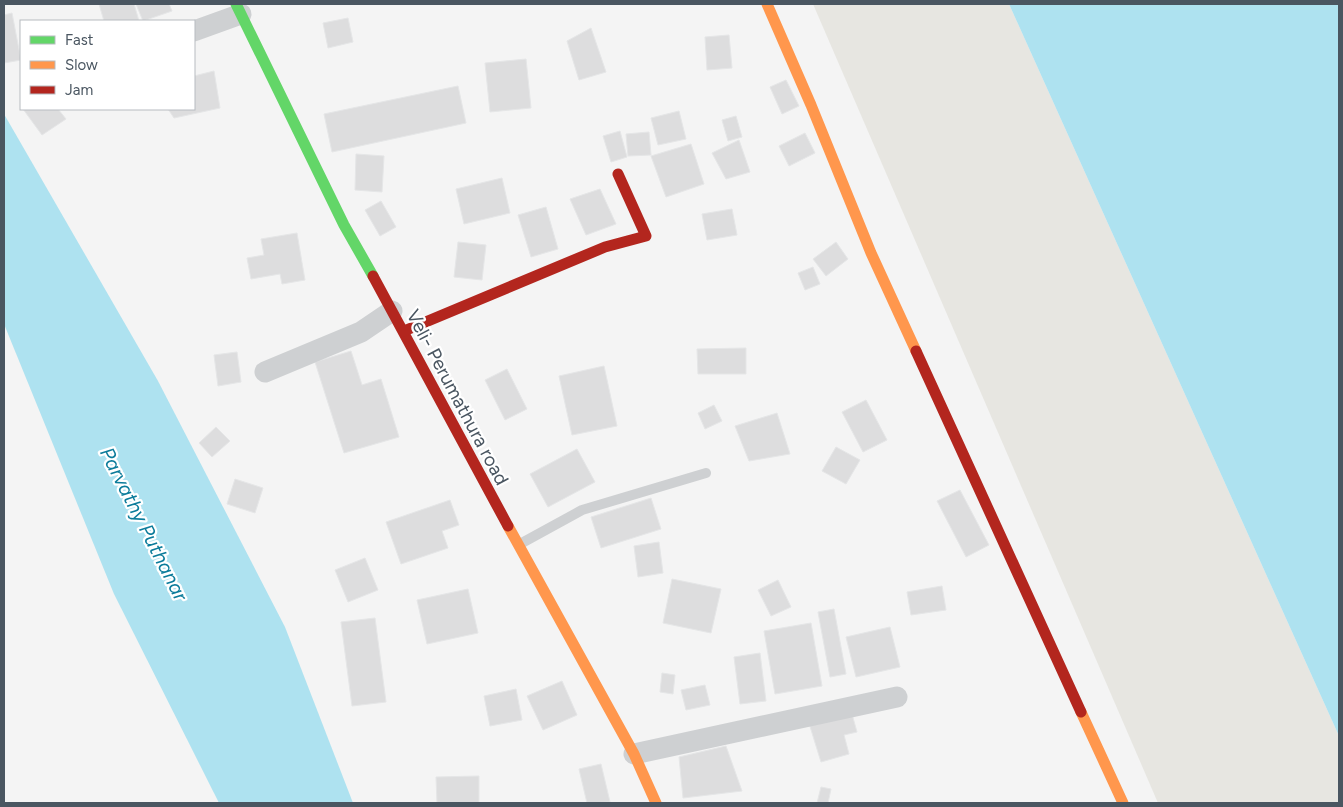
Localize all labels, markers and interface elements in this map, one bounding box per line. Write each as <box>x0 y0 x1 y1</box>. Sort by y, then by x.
legend <box>20 20 195 110</box>
text: Fast <box>65 31 94 49</box>
text: Slow <box>65 56 98 74</box>
text: Jam <box>65 81 93 99</box>
street label: Veli- Perumathura road <box>402 306 514 489</box>
water label: Parvathy Puthanar <box>95 443 194 606</box>

